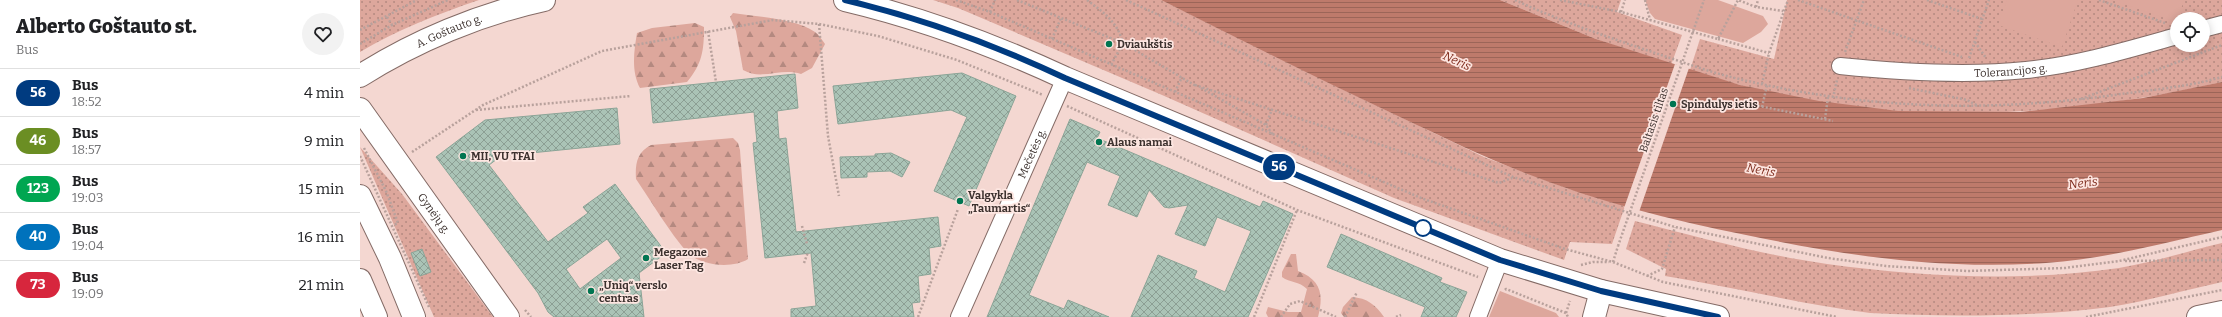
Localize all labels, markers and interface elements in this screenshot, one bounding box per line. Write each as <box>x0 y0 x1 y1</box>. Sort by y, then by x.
street label: A. Goštauto g. <box>414 12 484 50</box>
map controls <box>2170 12 2210 52</box>
button: locate <box>2170 12 2210 52</box>
button: heart <box>302 13 344 55</box>
text: Alberto Goštauto st. <box>16 15 197 38</box>
place label: Dviaukštis <box>1117 38 1173 51</box>
marker: Dviaukštis <box>1104 39 1114 49</box>
text: Bus <box>16 42 38 57</box>
water label: Neris <box>1441 49 1473 74</box>
street label: Tolerancijos g. <box>1974 61 2048 79</box>
text: Bus <box>72 76 98 94</box>
text: 56 <box>30 84 46 101</box>
text: 4 min <box>304 84 344 102</box>
street label: Baltasis tiltas <box>1637 86 1671 154</box>
text: 18:52 <box>72 94 102 109</box>
place label: Spindulys ietis <box>1681 98 1758 111</box>
marker: Spindulys ietis <box>1668 99 1678 109</box>
text: Bus <box>72 124 98 142</box>
street label: Mečetės g. <box>1015 127 1048 180</box>
text: 46 <box>30 132 46 149</box>
text: 9 min <box>304 132 344 150</box>
place label: Alaus namai <box>1107 136 1173 149</box>
marker: Alaus namai <box>1094 137 1104 147</box>
text: 18:57 <box>72 142 101 157</box>
place label: MII, VU TFAI <box>471 150 535 163</box>
marker: MII, VU TFAI <box>458 151 468 161</box>
line badge: 56 <box>1261 154 1297 180</box>
text: 56 <box>1271 158 1287 175</box>
water label: Neris <box>1745 160 1777 180</box>
text: Bus <box>72 172 98 190</box>
water label: Neris <box>2068 174 2099 192</box>
text: 123 <box>27 180 49 197</box>
text: 15 min <box>299 180 344 198</box>
place label: Valgykla „Taumartis“ <box>968 189 1031 215</box>
text: 19:03 <box>72 190 103 205</box>
street label: Gynėjų g. <box>415 190 453 236</box>
marker: Valgykla „Taumartis“ <box>955 196 965 206</box>
unlabelled marker <box>1414 219 1432 237</box>
text: Bus <box>72 220 98 238</box>
text: 40 <box>29 228 47 245</box>
text: 16 min <box>298 228 344 246</box>
text: 19:04 <box>72 238 104 253</box>
place label: Megazone Laser Tag <box>654 246 707 272</box>
marker: Megazone Laser Tag <box>641 253 651 263</box>
text: Bus <box>72 268 98 286</box>
text: 73 <box>30 276 46 293</box>
text: 21 min <box>298 276 344 294</box>
place label: „Uniq“ verslo centras <box>599 279 667 305</box>
text: 19:09 <box>72 286 104 301</box>
marker: „Uniq“ verslo centras <box>586 286 596 296</box>

